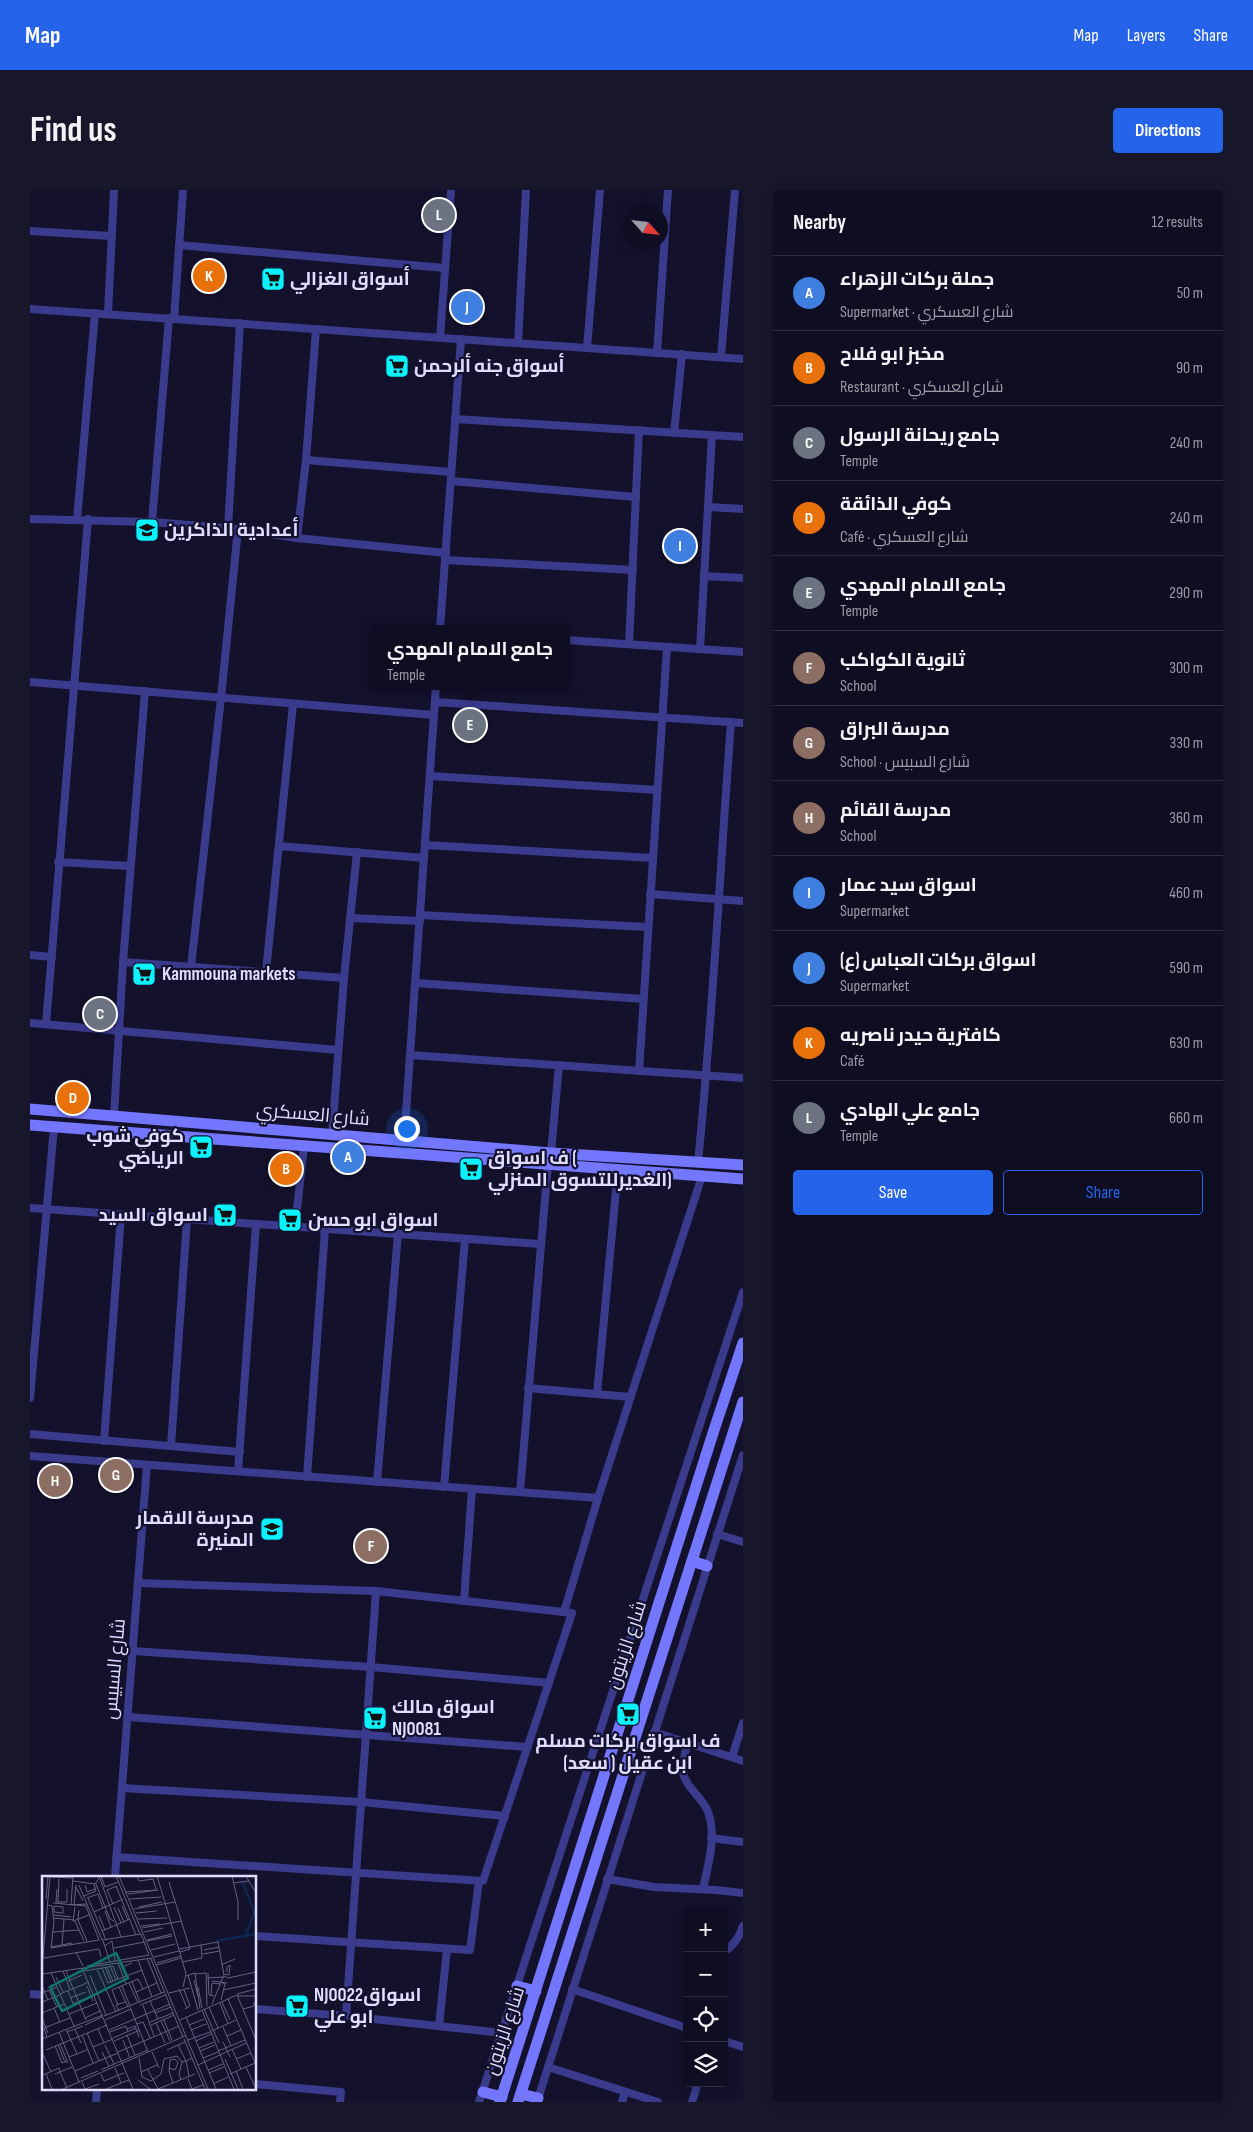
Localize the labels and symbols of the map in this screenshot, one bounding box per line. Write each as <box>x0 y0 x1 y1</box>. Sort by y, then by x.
pin: L <box>423 196 455 234</box>
north arrow <box>623 205 668 250</box>
pin: K <box>193 257 225 295</box>
place label: أسواق الغزالي <box>290 265 410 294</box>
supermarket icon: أسواق الغزالي <box>260 266 286 292</box>
pin: J <box>451 288 483 326</box>
place label: أسواق جنه ألرحمن <box>414 352 565 378</box>
supermarket icon: أسواق جنه ألرحمن <box>384 353 410 379</box>
place label: أعدادية الذاكرين <box>164 516 298 542</box>
school or university icon: أعدادية الذاكرين <box>134 517 160 543</box>
pin: I <box>664 527 696 565</box>
pin: E <box>454 706 486 744</box>
supermarket icon: Kammouna markets <box>131 961 157 987</box>
place label: Kammouna markets <box>162 963 295 986</box>
pin: C <box>84 995 116 1033</box>
pin: D <box>57 1079 89 1117</box>
street label: شارع العسكري <box>255 1099 371 1133</box>
your location <box>394 1116 420 1142</box>
place label: كوفي شوب الرياضي <box>86 1125 184 1172</box>
supermarket icon: كوفي شوب الرياضي <box>188 1134 214 1160</box>
pin: A <box>332 1138 364 1176</box>
place label: ف اسواق ( الغديرللتسوق المنزلي) <box>488 1147 672 1195</box>
pin: B <box>270 1150 302 1188</box>
supermarket icon: ف اسواق ( الغديرللتسوق المنزلي) <box>458 1156 484 1182</box>
supermarket icon: اسواق السيد <box>212 1202 238 1228</box>
place label: اسواق السيد <box>98 1204 208 1227</box>
supermarket icon: اسواق ابو حسن <box>277 1207 303 1233</box>
place label: اسواق ابو حسن <box>308 1209 439 1232</box>
pin: G <box>100 1456 132 1494</box>
pin: H <box>39 1462 71 1500</box>
place label: مدرسة الاقمار المنيرة <box>135 1507 254 1552</box>
school or university icon: مدرسة الاقمار المنيرة <box>259 1516 285 1542</box>
pin: F <box>355 1527 387 1565</box>
street label: شارع الزيتون <box>602 1598 653 1692</box>
street label: شارع السبيس <box>99 1618 132 1721</box>
place label: اسواق مالك NJ0081 <box>392 1696 495 1741</box>
supermarket icon: ف اسواق بركات مسلم ابن عقيل ( سعد) <box>615 1701 641 1727</box>
supermarket icon: اسواق مالك NJ0081 <box>362 1705 388 1731</box>
place label: ف اسواق بركات مسلم ابن عقيل ( سعد) <box>535 1730 721 1775</box>
inset map <box>42 1876 256 2090</box>
place label: NJ0022اسواق ابو علي <box>314 1984 421 2032</box>
street label: شارع الزيتون <box>480 1984 531 2078</box>
supermarket icon: NJ0022اسواق ابو علي <box>284 1993 310 2019</box>

